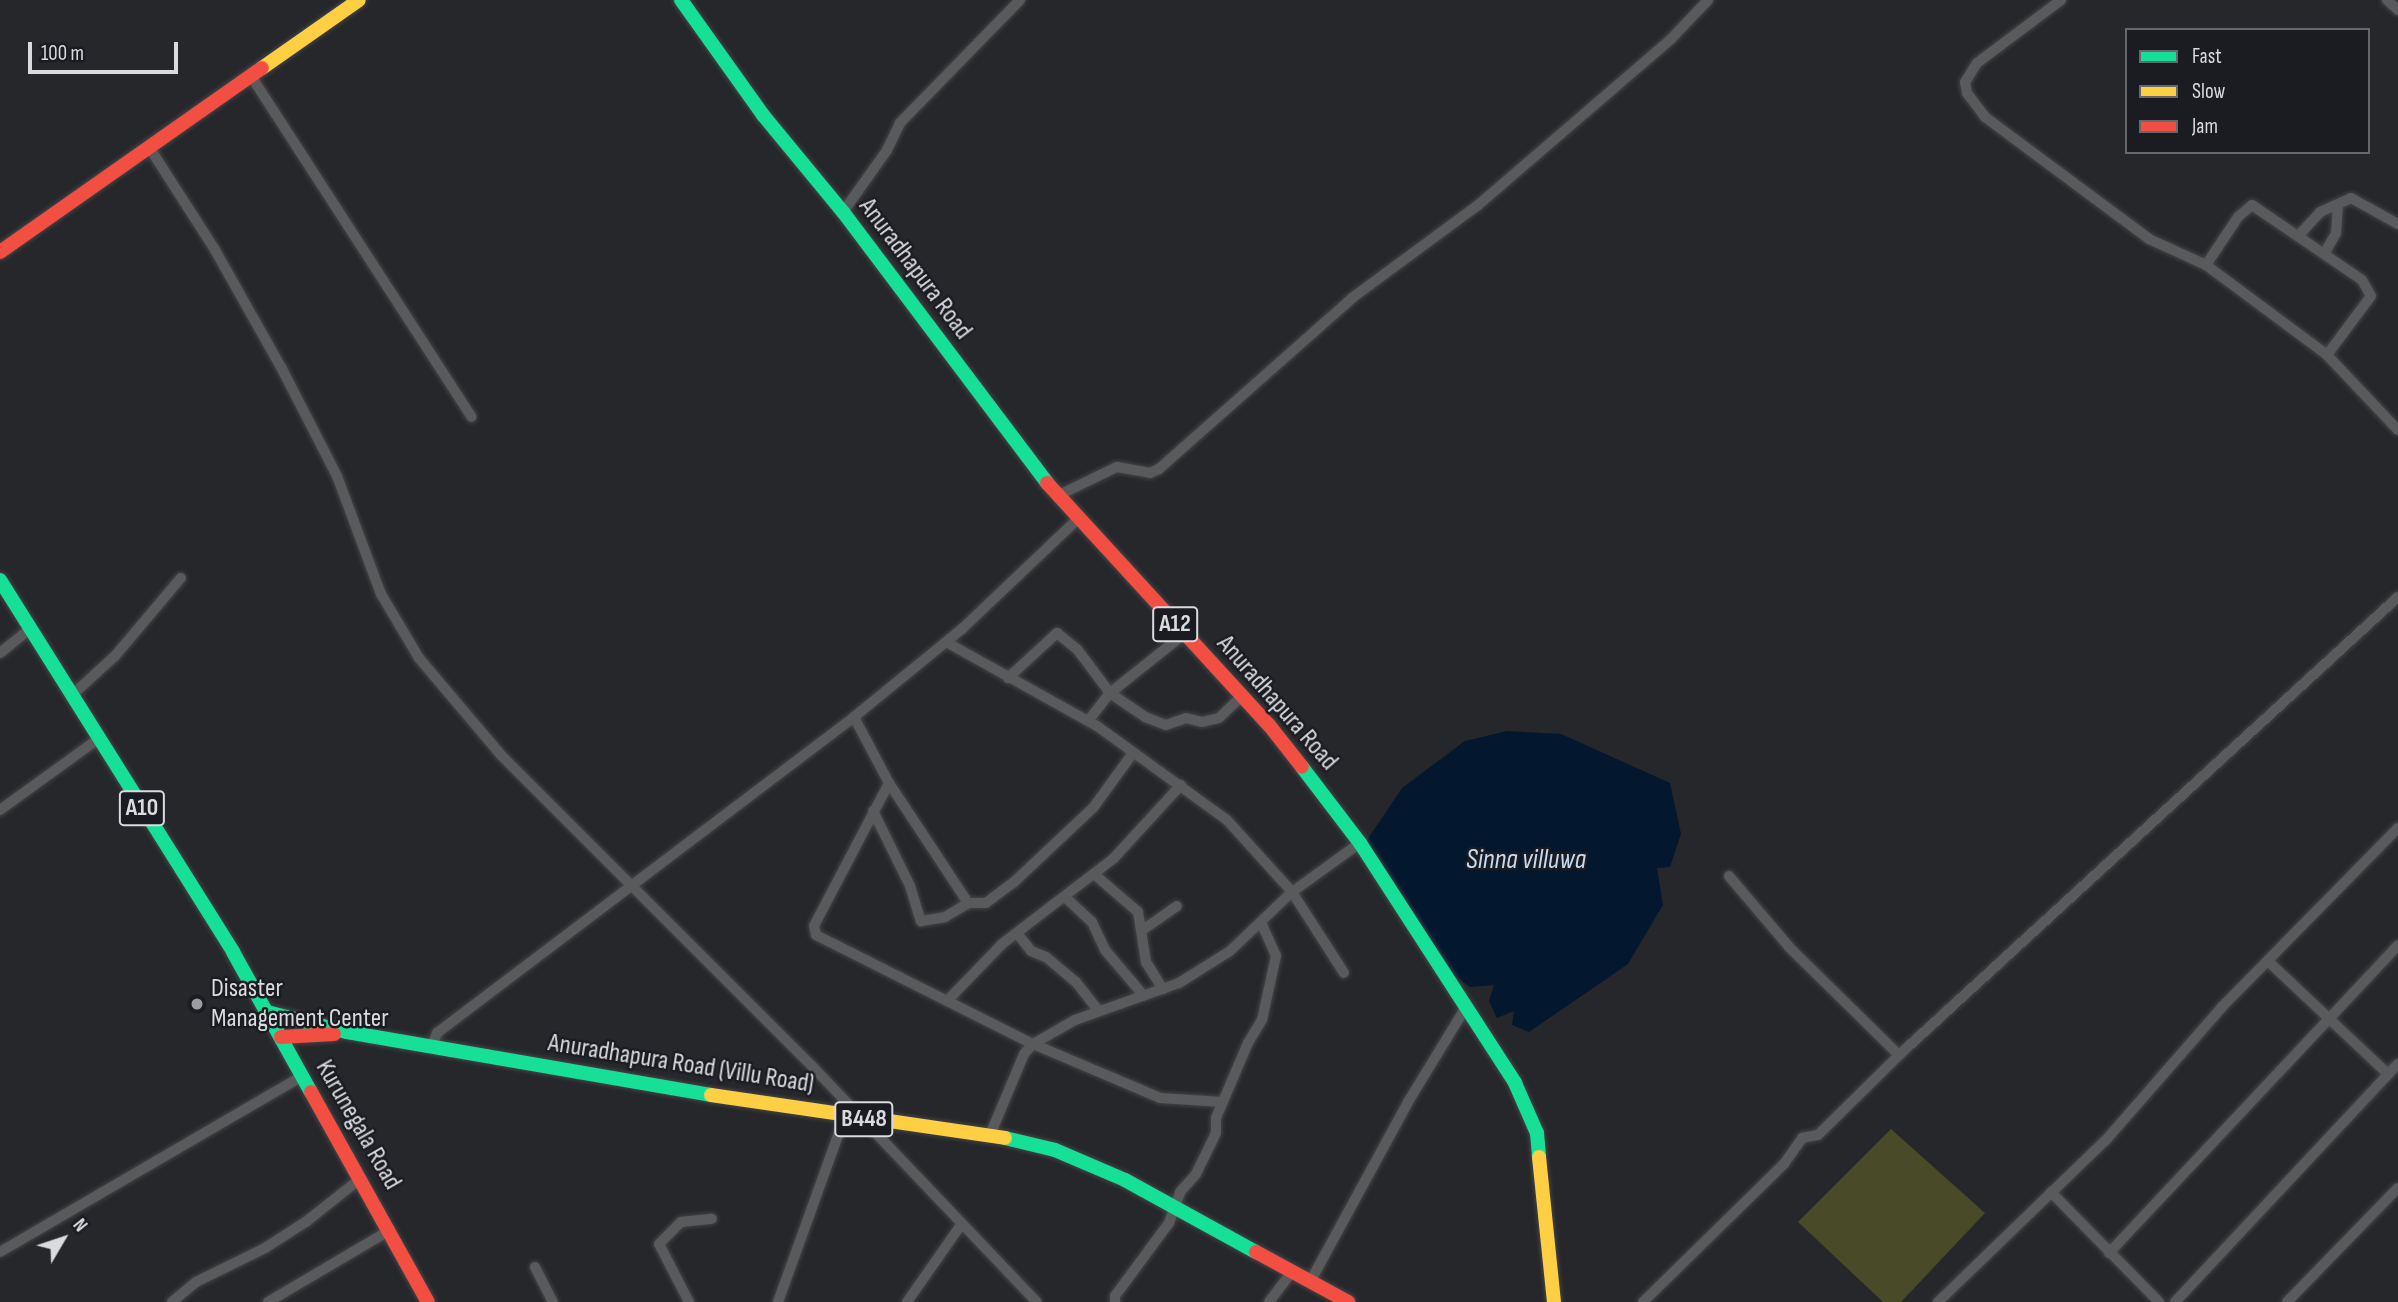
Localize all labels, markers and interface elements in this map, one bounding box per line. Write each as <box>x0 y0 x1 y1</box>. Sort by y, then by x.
scale bar <box>32 28 182 72</box>
legend <box>2125 28 2370 154</box>
text: 100 m <box>41 41 84 66</box>
text: Fast <box>2192 44 2222 69</box>
text: Slow <box>2192 79 2225 104</box>
text: Jam <box>2192 114 2218 139</box>
street label: Anuradhapura Road <box>852 192 978 346</box>
road number: A12 <box>1150 604 1200 644</box>
street label: Anuradhapura Road <box>1210 629 1344 777</box>
road number: A10 <box>118 788 166 828</box>
water label: Sinna villuwa <box>1466 843 1586 877</box>
place label: Disaster Management Center <box>211 973 389 1034</box>
marker: Disaster Management Center <box>189 996 205 1012</box>
street label: Anuradhapura Road (Villu Road) <box>546 1028 816 1100</box>
street label: Kurunegala Road <box>308 1055 408 1195</box>
road number: B448 <box>834 1098 894 1140</box>
north arrow <box>28 1204 98 1274</box>
text: N <box>68 1214 92 1237</box>

